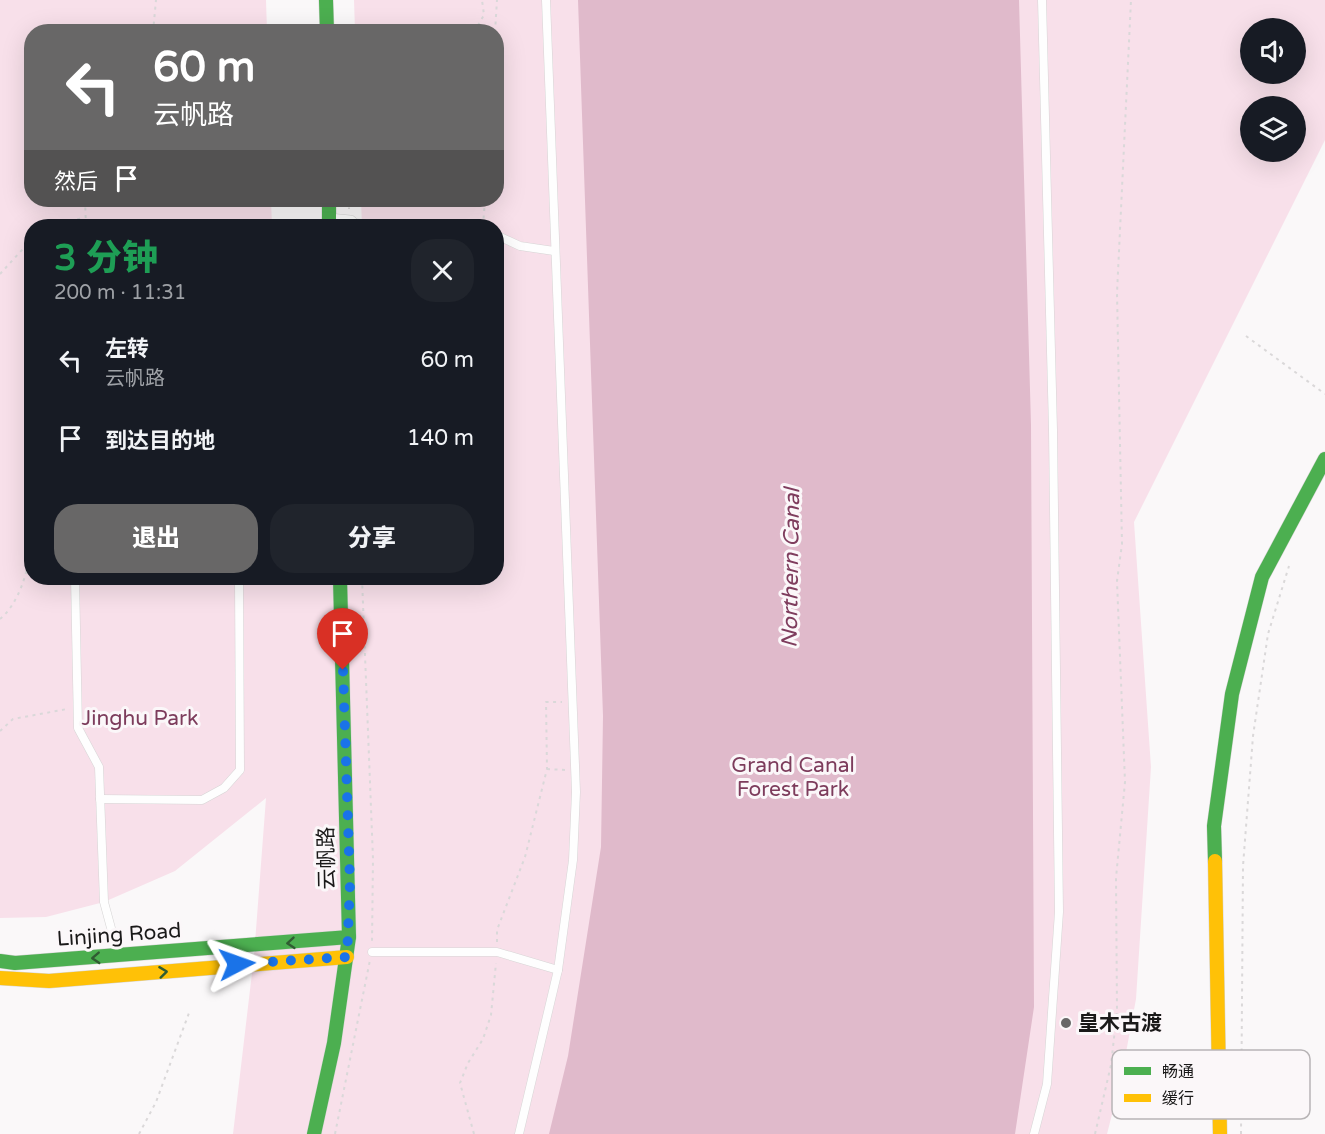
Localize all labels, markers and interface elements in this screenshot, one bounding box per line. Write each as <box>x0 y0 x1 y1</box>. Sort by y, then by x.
map controls <box>1240 18 1306 162</box>
button: sound <box>1240 18 1306 84</box>
text: 60 m <box>153 42 255 93</box>
icon: left <box>54 48 132 126</box>
button: layers <box>1240 96 1306 162</box>
text: 云帆路 <box>153 99 234 132</box>
icon: arrive <box>110 162 143 195</box>
text: 然后 <box>54 169 98 195</box>
text: 3 分钟 <box>54 237 158 280</box>
button: close <box>411 239 474 302</box>
text: 200 m · 11:31 <box>54 281 186 305</box>
text: 左转 <box>105 336 149 362</box>
icon: left <box>54 344 87 377</box>
text: 60 m <box>420 347 474 373</box>
text: 云帆路 <box>105 367 165 391</box>
icon: arrive <box>54 422 87 455</box>
text: 140 m <box>407 425 474 451</box>
text: 到达目的地 <box>105 428 215 454</box>
water label: Northern Canal <box>777 485 805 648</box>
button: 退出 <box>54 504 258 573</box>
button: 分享 <box>270 504 474 573</box>
pin <box>317 608 368 670</box>
icon: arrive <box>326 617 359 650</box>
park label: Jinghu Park <box>82 706 198 731</box>
park label: Grand Canal Forest Park <box>731 753 855 802</box>
street label: 云帆路 <box>314 826 340 890</box>
street label: Linjing Road <box>56 918 182 952</box>
position arrow <box>205 932 269 996</box>
one-way arrow <box>286 936 295 949</box>
one-way arrow <box>92 952 101 965</box>
one-way arrow <box>158 966 168 978</box>
place label: 皇木古渡 <box>1078 1011 1162 1036</box>
marker: 皇木古渡 <box>1059 1016 1073 1030</box>
legend <box>1112 1050 1310 1119</box>
text: 畅通 <box>1162 1062 1194 1082</box>
text: 缓行 <box>1162 1089 1194 1109</box>

